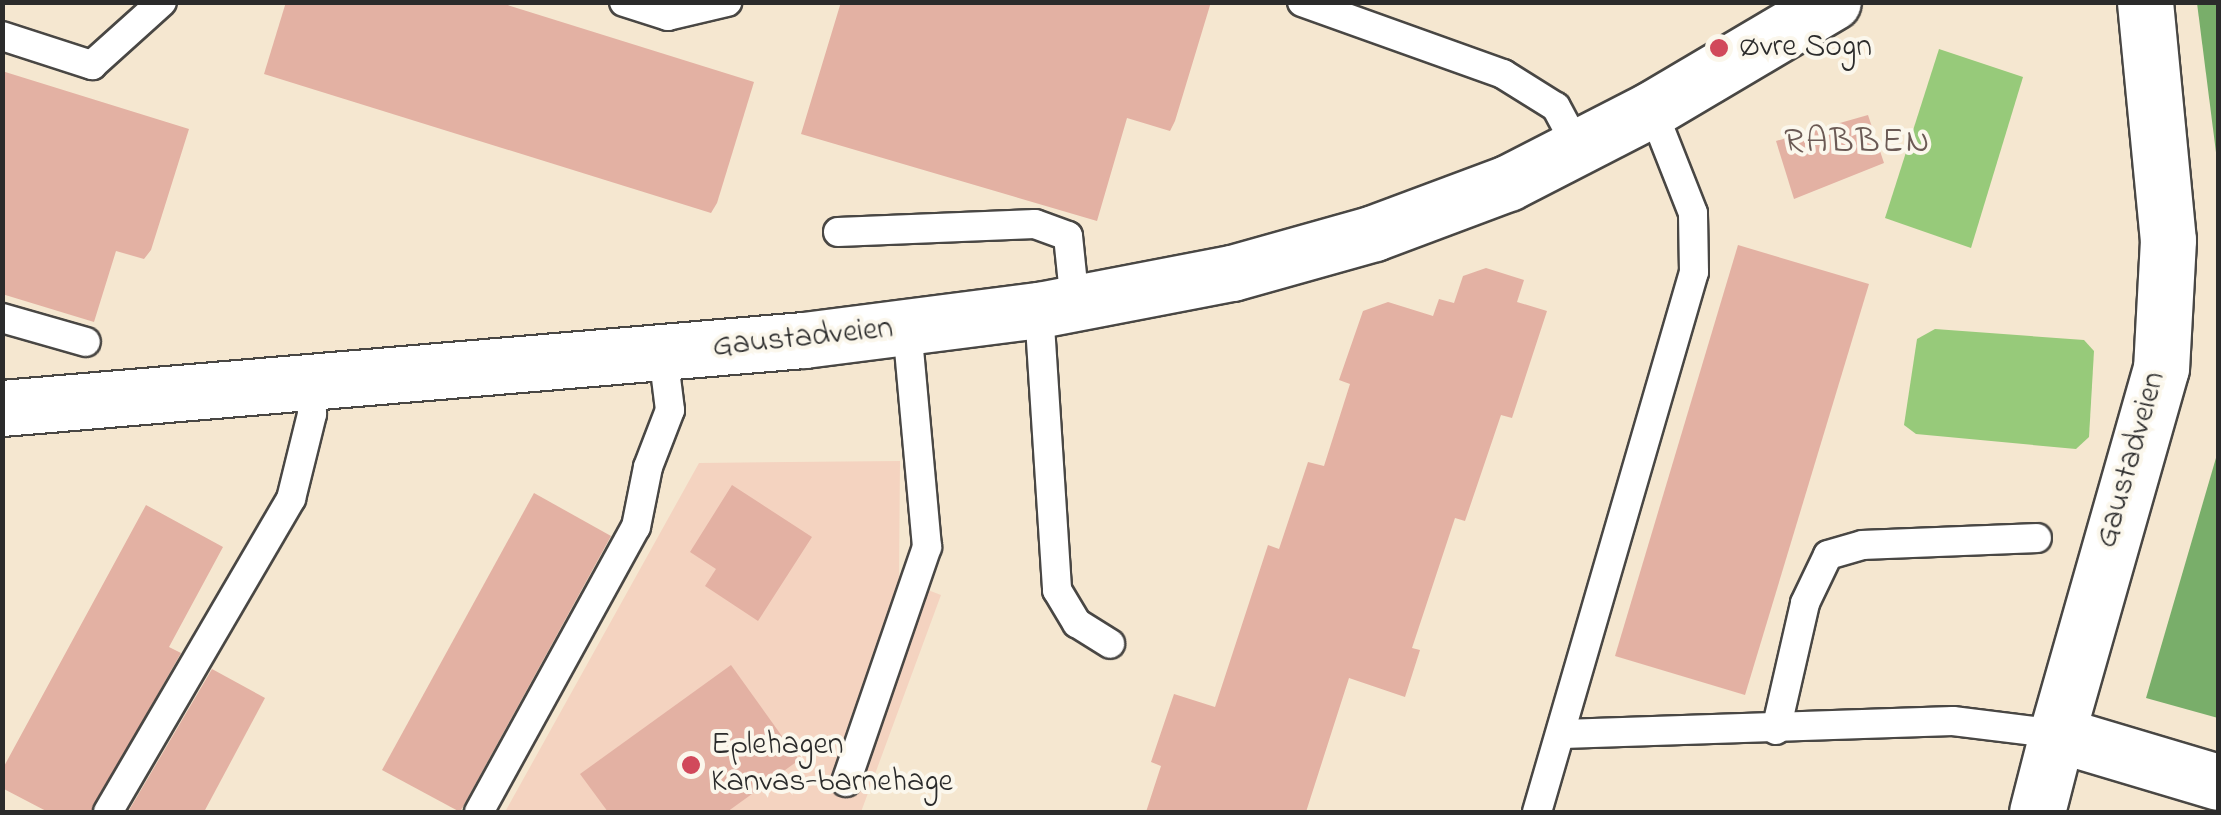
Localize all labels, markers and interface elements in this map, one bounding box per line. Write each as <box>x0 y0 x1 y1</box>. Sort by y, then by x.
place label: Øvre Sogn <box>1739 29 1872 67</box>
marker: Øvre Sogn <box>1708 37 1730 59</box>
district label: RABBEN <box>1784 122 1932 164</box>
street label: Gaustadveien <box>711 310 895 368</box>
street label: Gaustadveien <box>2089 368 2175 552</box>
place label: Eplehagen Kanvas-barnehage <box>711 728 953 803</box>
marker: Eplehagen Kanvas-barnehage <box>680 754 702 776</box>

